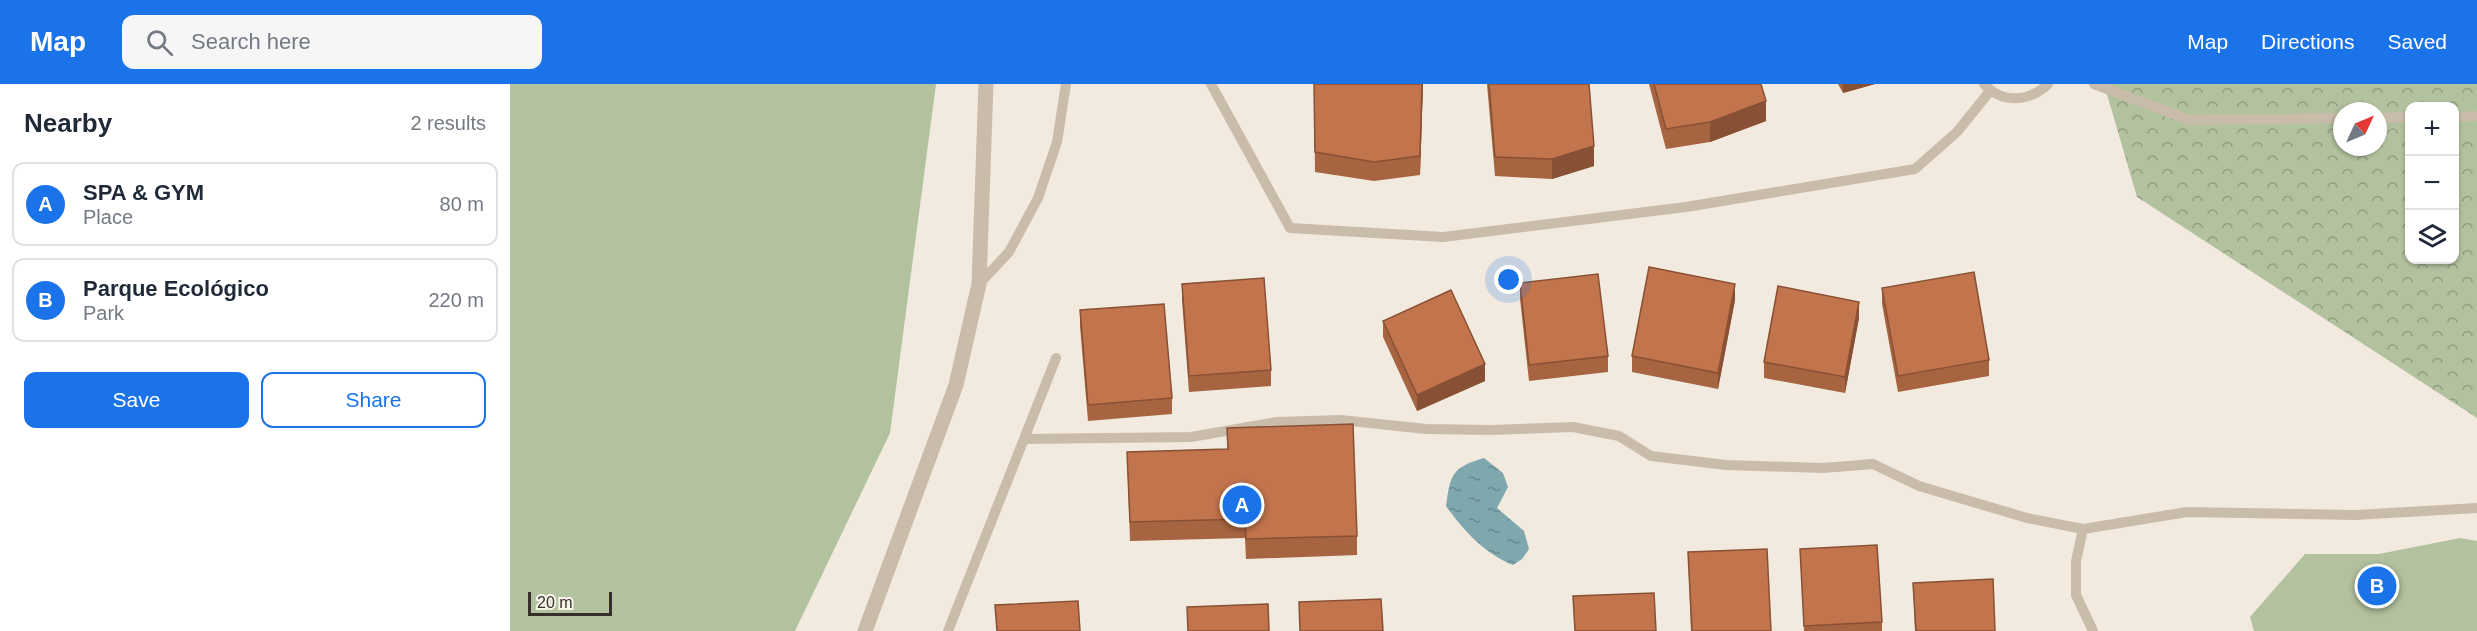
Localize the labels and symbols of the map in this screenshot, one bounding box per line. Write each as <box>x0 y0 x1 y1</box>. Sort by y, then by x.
north arrow <box>2333 102 2387 156</box>
your location <box>1494 265 1523 294</box>
pin: A <box>1222 482 1262 528</box>
pin: B <box>2358 564 2396 608</box>
scale bar <box>528 589 612 616</box>

